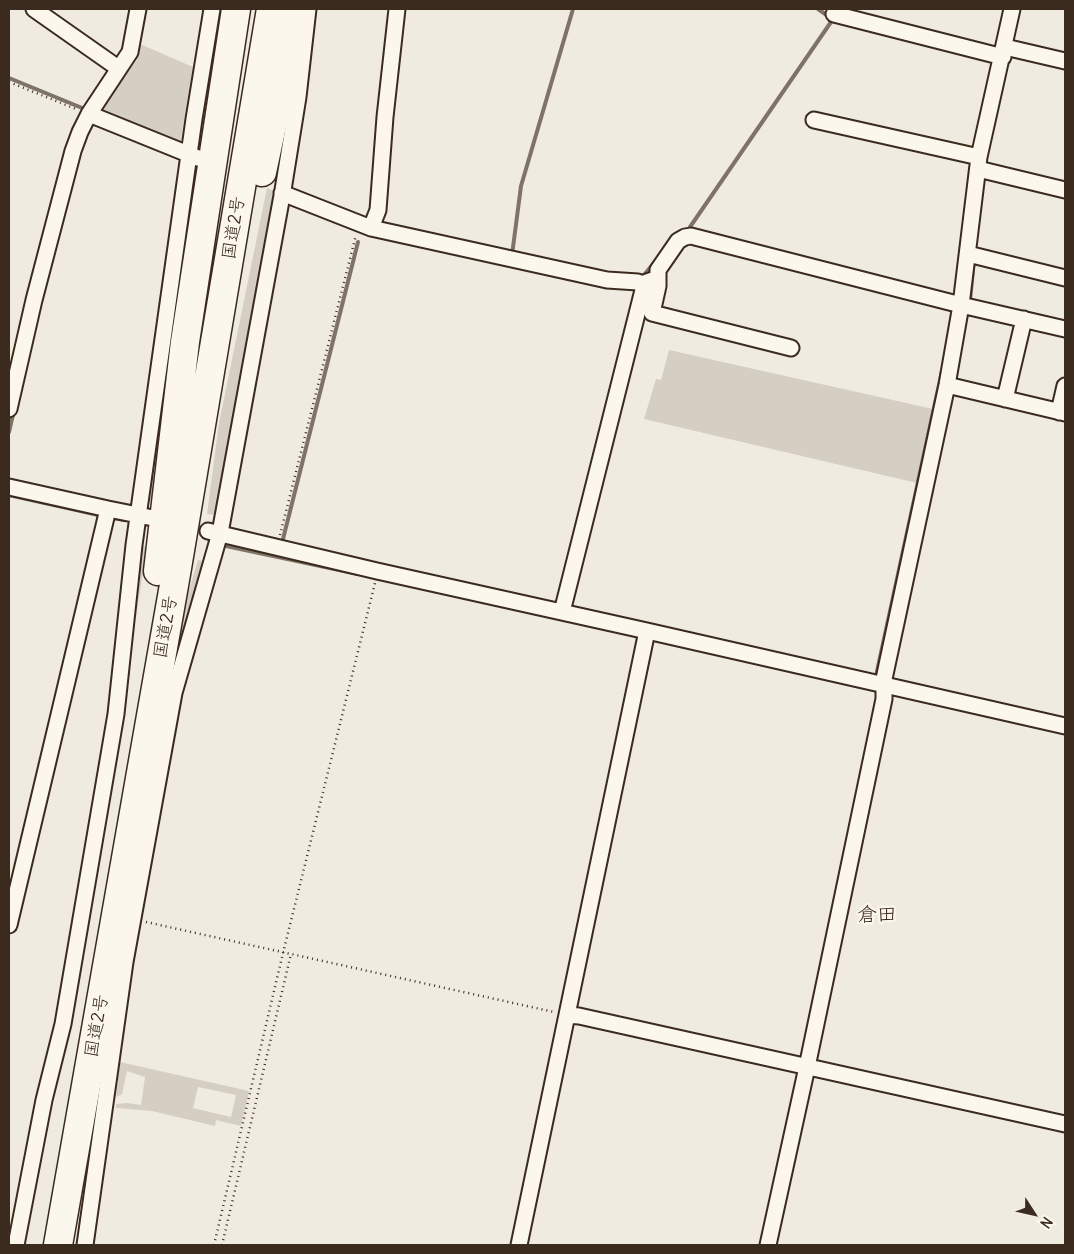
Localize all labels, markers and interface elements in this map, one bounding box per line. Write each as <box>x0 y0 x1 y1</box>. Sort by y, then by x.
street label: 国道2号 <box>218 195 250 261</box>
street label: 国道2号 <box>150 594 182 660</box>
district label: 倉田 <box>857 903 897 927</box>
street label: 国道2号 <box>81 993 113 1059</box>
north arrow <box>1009 1189 1059 1239</box>
text: N <box>1036 1213 1056 1232</box>

